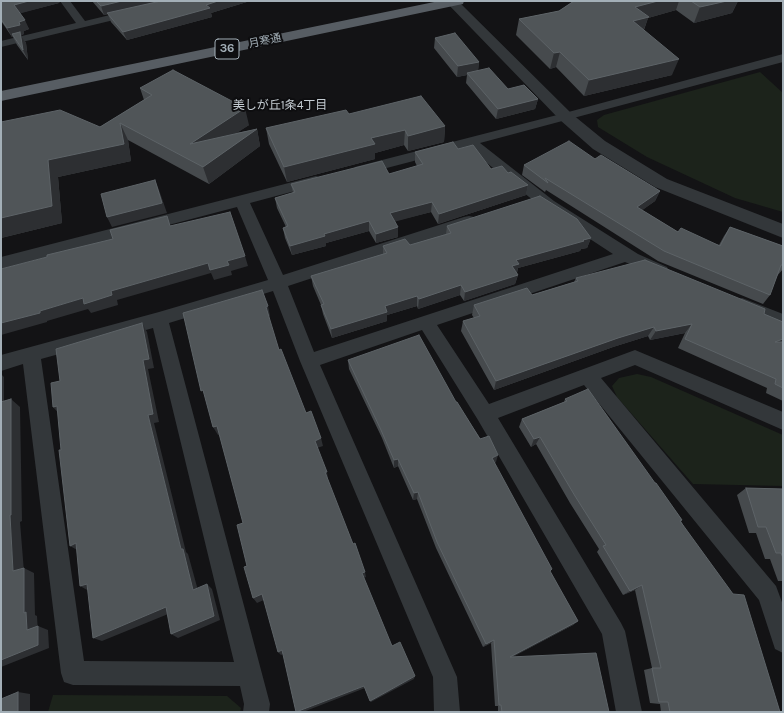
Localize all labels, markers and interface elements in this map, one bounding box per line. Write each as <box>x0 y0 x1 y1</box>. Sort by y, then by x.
street label: 月寒通 <box>247 31 283 51</box>
road number: 36 <box>215 39 239 59</box>
district label: 美しが丘1条4丁目 <box>233 99 327 113</box>

